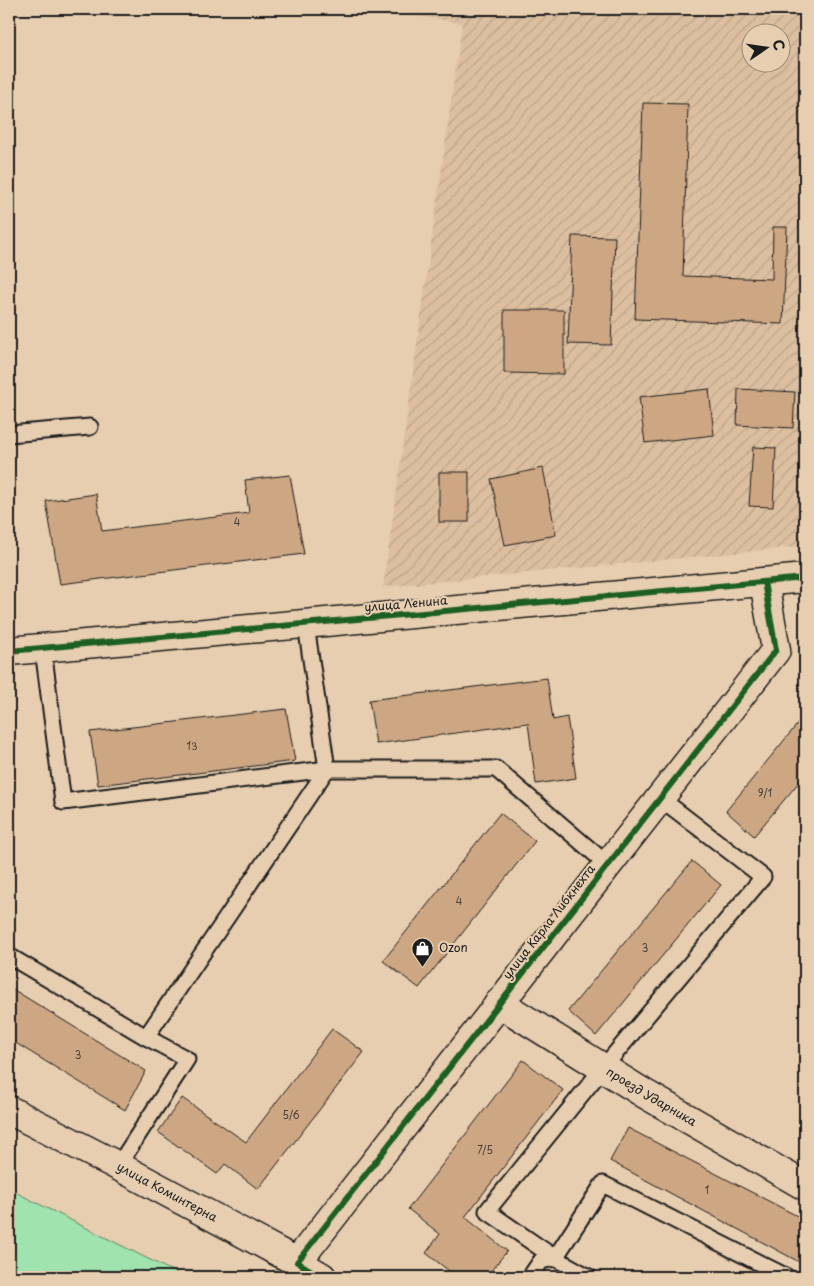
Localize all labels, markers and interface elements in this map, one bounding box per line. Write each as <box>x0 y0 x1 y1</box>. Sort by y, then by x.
north arrow <box>742 22 792 72</box>
text: С <box>768 37 791 52</box>
house number: 4 <box>234 514 241 529</box>
street label: улица Ленина <box>364 590 449 616</box>
house number: 13 <box>186 738 198 753</box>
house number: 9/1 <box>758 785 772 800</box>
street label: улица Карла Либкнехта <box>498 860 599 983</box>
house number: 4 <box>456 893 463 908</box>
shop icon: Ozon <box>411 936 435 967</box>
place label: Ozon <box>439 938 468 956</box>
house number: 3 <box>642 940 648 955</box>
house number: 3 <box>75 1047 81 1062</box>
street label: проезд Ударника <box>603 1062 701 1130</box>
house number: 5/6 <box>282 1107 300 1122</box>
house number: 7/5 <box>477 1142 493 1157</box>
street label: улица Коминтерна <box>114 1157 221 1226</box>
house number: 1 <box>705 1182 709 1197</box>

